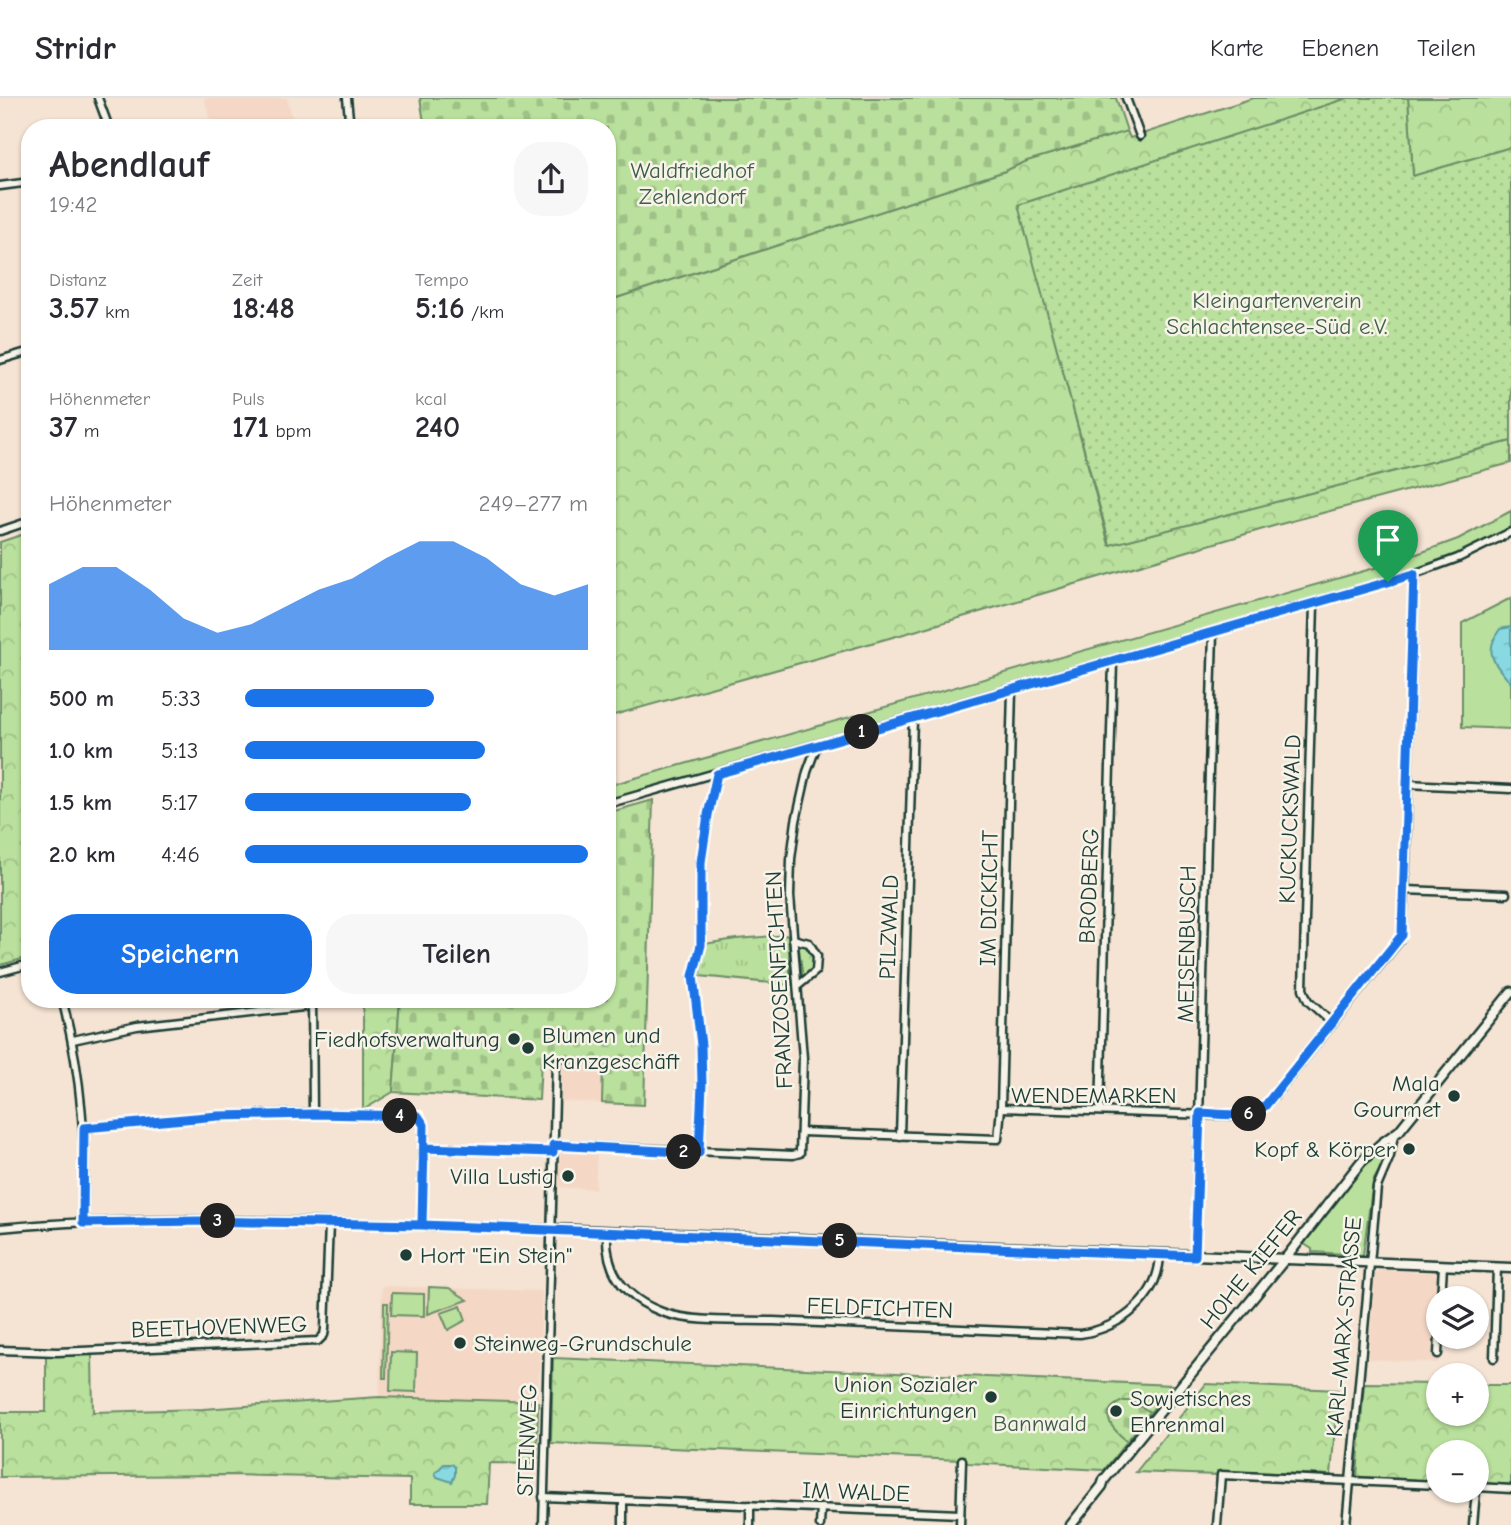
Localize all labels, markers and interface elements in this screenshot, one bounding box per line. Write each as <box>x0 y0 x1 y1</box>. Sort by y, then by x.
text: Stridr <box>35 29 116 67</box>
text: Karte <box>1210 34 1263 62</box>
text: Ebenen <box>1301 34 1379 62</box>
text: Teilen <box>1417 34 1476 62</box>
button: share <box>514 142 588 216</box>
text: Abendlauf <box>49 143 209 187</box>
park label: Waldfriedhof Zehlendorf <box>631 157 755 210</box>
text: 19:42 <box>49 191 98 218</box>
text: Distanz <box>49 269 107 291</box>
text: Zeit <box>232 269 262 291</box>
text: Tempo <box>415 269 469 291</box>
park label: Kleingartenverein Schlachtensee-Süd e.V. <box>1166 287 1388 340</box>
text: 3.57 <box>49 291 99 326</box>
text: 18:48 <box>232 291 295 326</box>
text: 5:16 <box>415 291 465 326</box>
text: km <box>99 301 130 323</box>
text: /km <box>465 301 504 323</box>
text: Höhenmeter <box>49 388 150 410</box>
text: Puls <box>232 388 264 410</box>
text: kcal <box>415 388 447 410</box>
text: 37 <box>49 410 77 445</box>
text: 171 <box>232 410 269 445</box>
text: 240 <box>415 410 460 445</box>
text: m <box>77 420 99 442</box>
text: bpm <box>269 420 311 442</box>
text: Höhenmeter <box>49 490 171 517</box>
text: 249–277 m <box>478 490 588 517</box>
pin <box>1358 510 1418 582</box>
icon: arrive <box>1369 521 1407 559</box>
text: 500 m <box>49 685 114 712</box>
text: 5:33 <box>161 685 201 712</box>
pin: 1 <box>844 714 880 750</box>
text: 1 <box>858 720 865 742</box>
street label: KUCKUCKSWALD <box>1274 734 1306 904</box>
text: 1.0 km <box>49 737 113 764</box>
text: 5:13 <box>161 737 198 764</box>
text: 1.5 km <box>49 789 112 816</box>
text: 5:17 <box>161 789 198 816</box>
street label: BRODBERG <box>1073 828 1105 944</box>
street label: IM DICKICHT <box>974 830 1004 966</box>
text: 2.0 km <box>49 841 115 868</box>
text: 4:46 <box>161 841 200 868</box>
street label: MEISENBUSCH <box>1172 865 1202 1023</box>
street label: FRANZOSENFICHTEN <box>760 870 798 1090</box>
street label: PILZWALD <box>874 874 904 980</box>
button: Speichern <box>49 914 312 994</box>
button: Teilen <box>326 914 588 994</box>
place label: Blumen und Kranzgeschäft <box>542 1022 681 1075</box>
place label: Fiedhofsverwaltung <box>314 1026 500 1053</box>
marker: Fiedhofsverwaltung <box>506 1031 522 1047</box>
marker: Blumen und Kranzgeschäft <box>520 1040 536 1056</box>
place label: Mala Gourmet <box>1353 1070 1441 1123</box>
street label: WENDEMARKEN <box>1011 1082 1177 1109</box>
marker: Mala Gourmet <box>1446 1088 1462 1104</box>
pin: 6 <box>1232 1096 1266 1132</box>
pin: 4 <box>382 1098 418 1134</box>
text: 6 <box>1244 1102 1253 1124</box>
text: 4 <box>395 1104 404 1126</box>
pin: 2 <box>666 1134 702 1170</box>
place label: Kopf & Körper <box>1254 1136 1396 1163</box>
text: 2 <box>679 1140 688 1162</box>
marker: Kopf & Körper <box>1401 1141 1417 1157</box>
place label: Villa Lustig <box>450 1163 554 1190</box>
marker: Villa Lustig <box>560 1168 576 1184</box>
street label: HOHE KIEFER <box>1194 1203 1308 1334</box>
pin: 3 <box>200 1204 235 1238</box>
text: 3 <box>213 1209 222 1231</box>
street label: KARL-MARX-STRASSE <box>1321 1216 1367 1438</box>
pin: 5 <box>822 1224 858 1258</box>
text: 5 <box>834 1229 845 1251</box>
place label: Hort "Ein Stein" <box>420 1242 572 1269</box>
marker: Hort "Ein Stein" <box>398 1247 414 1263</box>
map controls <box>1426 1286 1489 1503</box>
button: layers <box>1426 1286 1489 1349</box>
street label: FELDFICHTEN <box>806 1292 954 1324</box>
street label: BEETHOVENWEG <box>130 1310 308 1344</box>
place label: Steinweg-Grundschule <box>474 1330 692 1357</box>
marker: Steinweg-Grundschule <box>452 1335 468 1351</box>
button: + <box>1426 1363 1489 1426</box>
place label: Union Sozialer Einrichtungen <box>834 1371 978 1424</box>
street label: STEINWEG <box>512 1383 542 1497</box>
place label: Sowjetisches Ehrenmal <box>1130 1385 1251 1438</box>
marker: Union Sozialer Einrichtungen <box>983 1389 999 1405</box>
marker: Sowjetisches Ehrenmal <box>1108 1403 1124 1419</box>
park label: Bannwald <box>993 1410 1087 1437</box>
button: − <box>1426 1440 1489 1503</box>
street label: IM WALDE <box>802 1477 911 1507</box>

